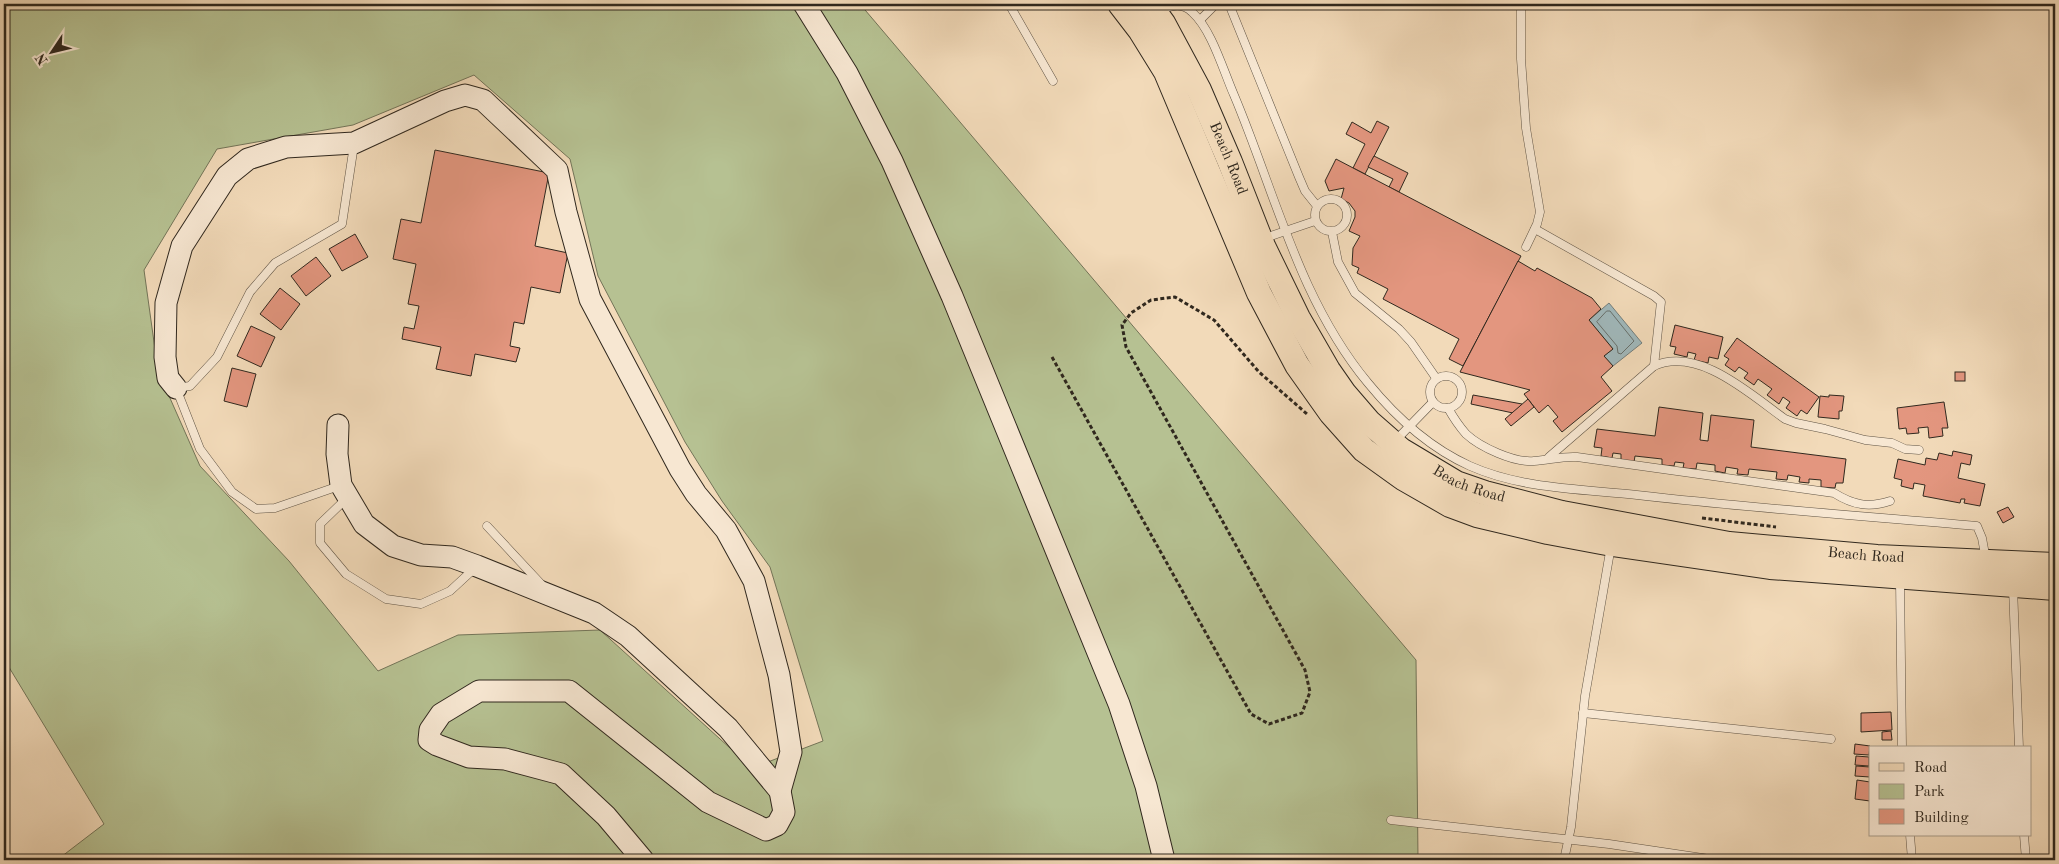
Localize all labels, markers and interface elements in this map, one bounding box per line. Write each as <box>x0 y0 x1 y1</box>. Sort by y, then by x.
north arrow <box>28 28 78 78</box>
text: N <box>33 50 51 67</box>
street label: Beach Road <box>1206 120 1250 197</box>
street label: Beach Road <box>1430 463 1507 505</box>
street label: Beach Road <box>1827 545 1905 566</box>
legend <box>1869 746 2032 836</box>
text: Road <box>1914 761 1948 776</box>
text: Park <box>1914 785 1945 800</box>
text: Building <box>1914 811 1969 826</box>

